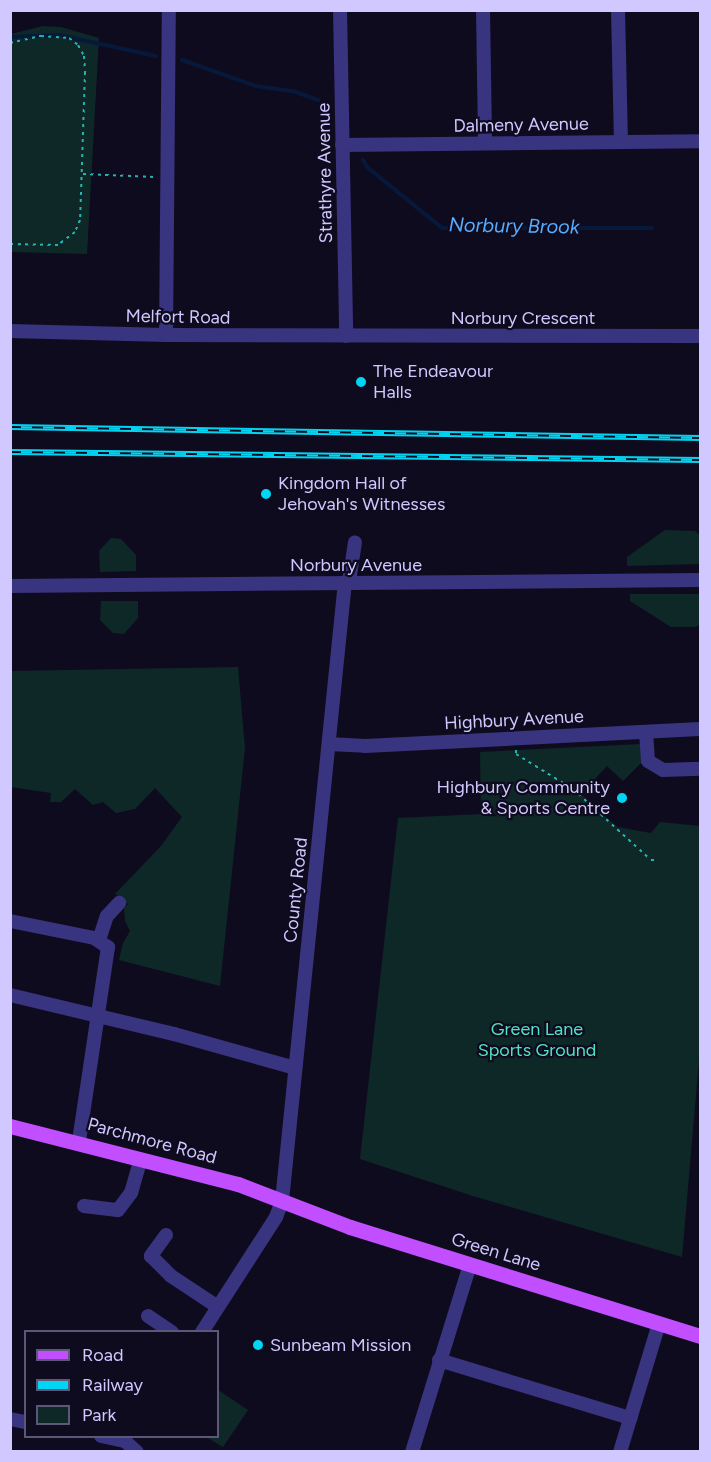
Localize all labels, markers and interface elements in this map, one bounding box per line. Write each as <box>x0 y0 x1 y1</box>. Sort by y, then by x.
street label: Strathyre Avenue <box>313 103 337 243</box>
street label: Dalmeny Avenue <box>453 113 589 137</box>
water label: Norbury Brook <box>448 213 580 239</box>
street label: Melfort Road <box>125 305 231 329</box>
street label: Norbury Crescent <box>451 307 595 329</box>
place label: The Endeavour Halls <box>373 361 493 404</box>
marker: The Endeavour Halls <box>354 375 368 389</box>
place label: Kingdom Hall of Jehovah's Witnesses <box>278 473 445 516</box>
marker: Kingdom Hall of Jehovah's Witnesses <box>259 487 273 501</box>
street label: Norbury Avenue <box>290 554 422 576</box>
street label: Highbury Avenue <box>444 706 584 734</box>
place label: Highbury Community & Sports Centre <box>437 777 610 820</box>
marker: Highbury Community & Sports Centre <box>615 791 629 805</box>
street label: County Road <box>280 836 312 944</box>
park label: Green Lane Sports Ground <box>478 1019 596 1062</box>
street label: Parchmore Road <box>85 1113 219 1169</box>
street label: Green Lane <box>449 1228 543 1276</box>
legend <box>24 1330 219 1438</box>
place label: Sunbeam Mission <box>270 1334 411 1356</box>
marker: Sunbeam Mission <box>251 1338 265 1352</box>
text: Road <box>82 1344 123 1366</box>
text: Railway <box>82 1374 143 1396</box>
text: Park <box>82 1404 116 1426</box>

